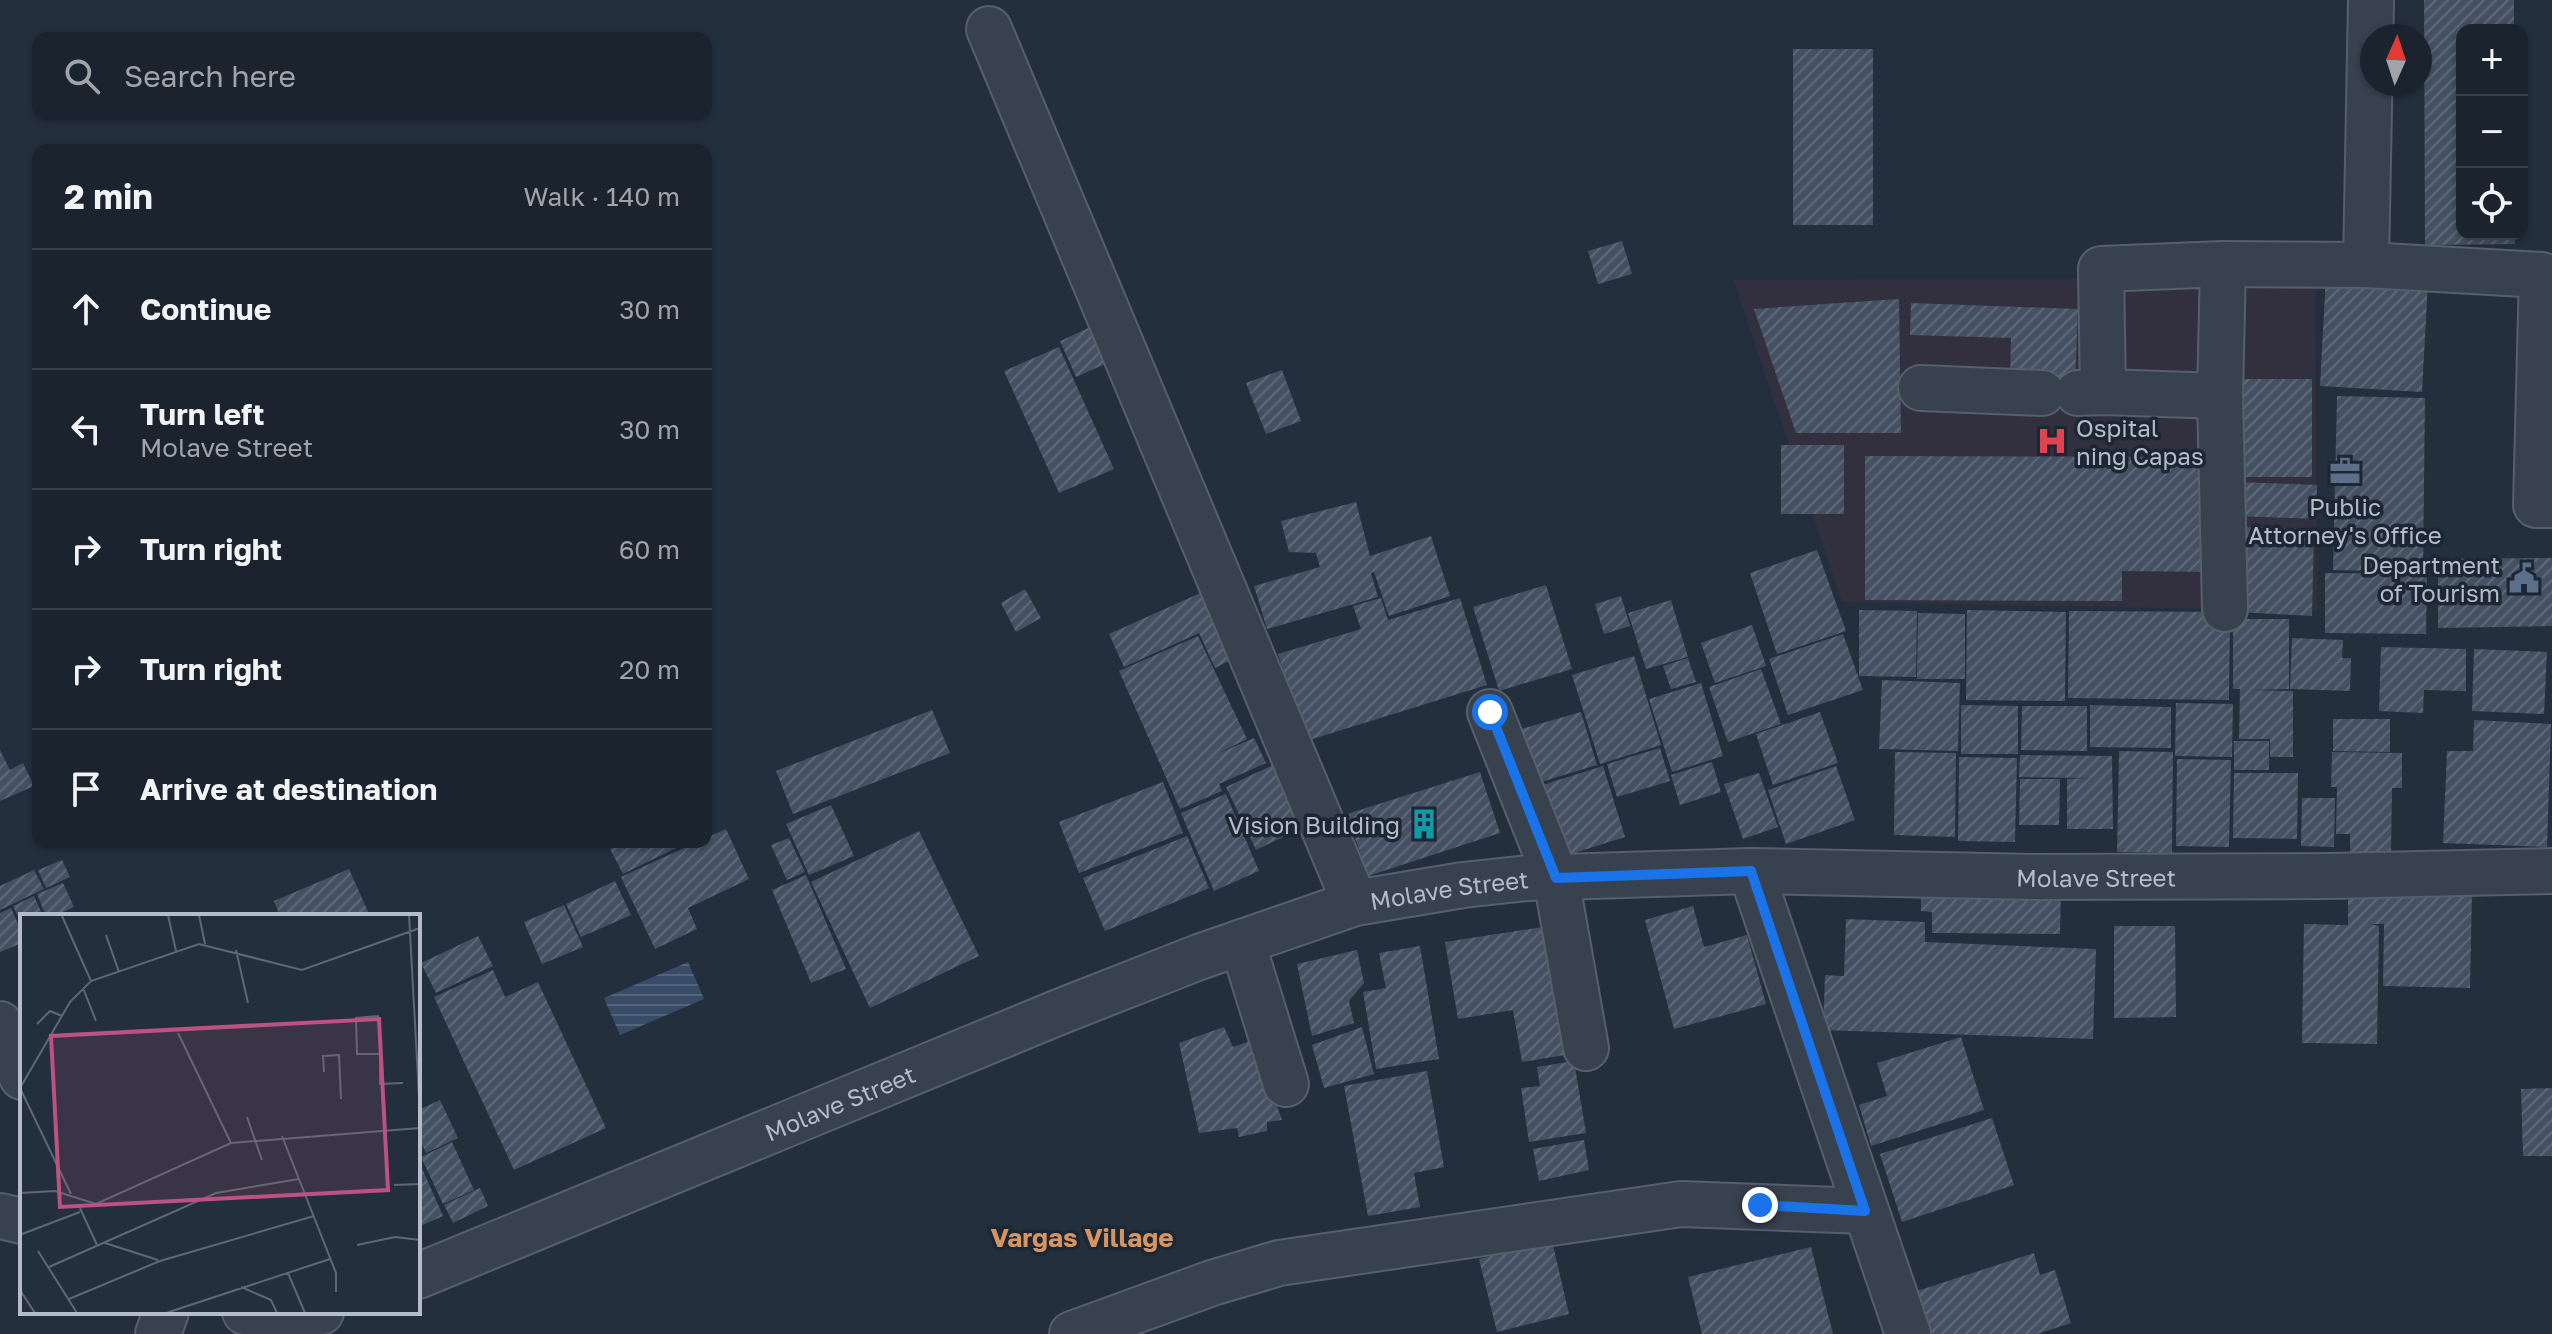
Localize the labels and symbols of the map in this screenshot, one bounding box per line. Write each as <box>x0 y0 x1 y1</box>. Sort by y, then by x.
north arrow <box>2360 24 2432 96</box>
place label: Ospital ning Capas <box>2076 413 2204 470</box>
hospital icon: Ospital ning Capas <box>2035 424 2069 458</box>
office icon: Public Attorney's Office <box>2328 454 2362 488</box>
place label: Public Attorney's Office <box>2248 492 2442 549</box>
place label: Department of Tourism <box>2362 550 2500 607</box>
public building icon: Department of Tourism <box>2507 561 2541 595</box>
route start <box>1472 694 1508 730</box>
building icon: Vision Building <box>1407 807 1441 841</box>
place label: Vision Building <box>1228 810 1400 839</box>
street label: Molave Street <box>2016 862 2176 892</box>
street label: Molave Street <box>1368 864 1530 915</box>
inset map <box>20 914 420 1314</box>
street label: Molave Street <box>760 1059 919 1146</box>
route end <box>1742 1187 1778 1223</box>
district label: Vargas Village <box>990 1222 1174 1253</box>

